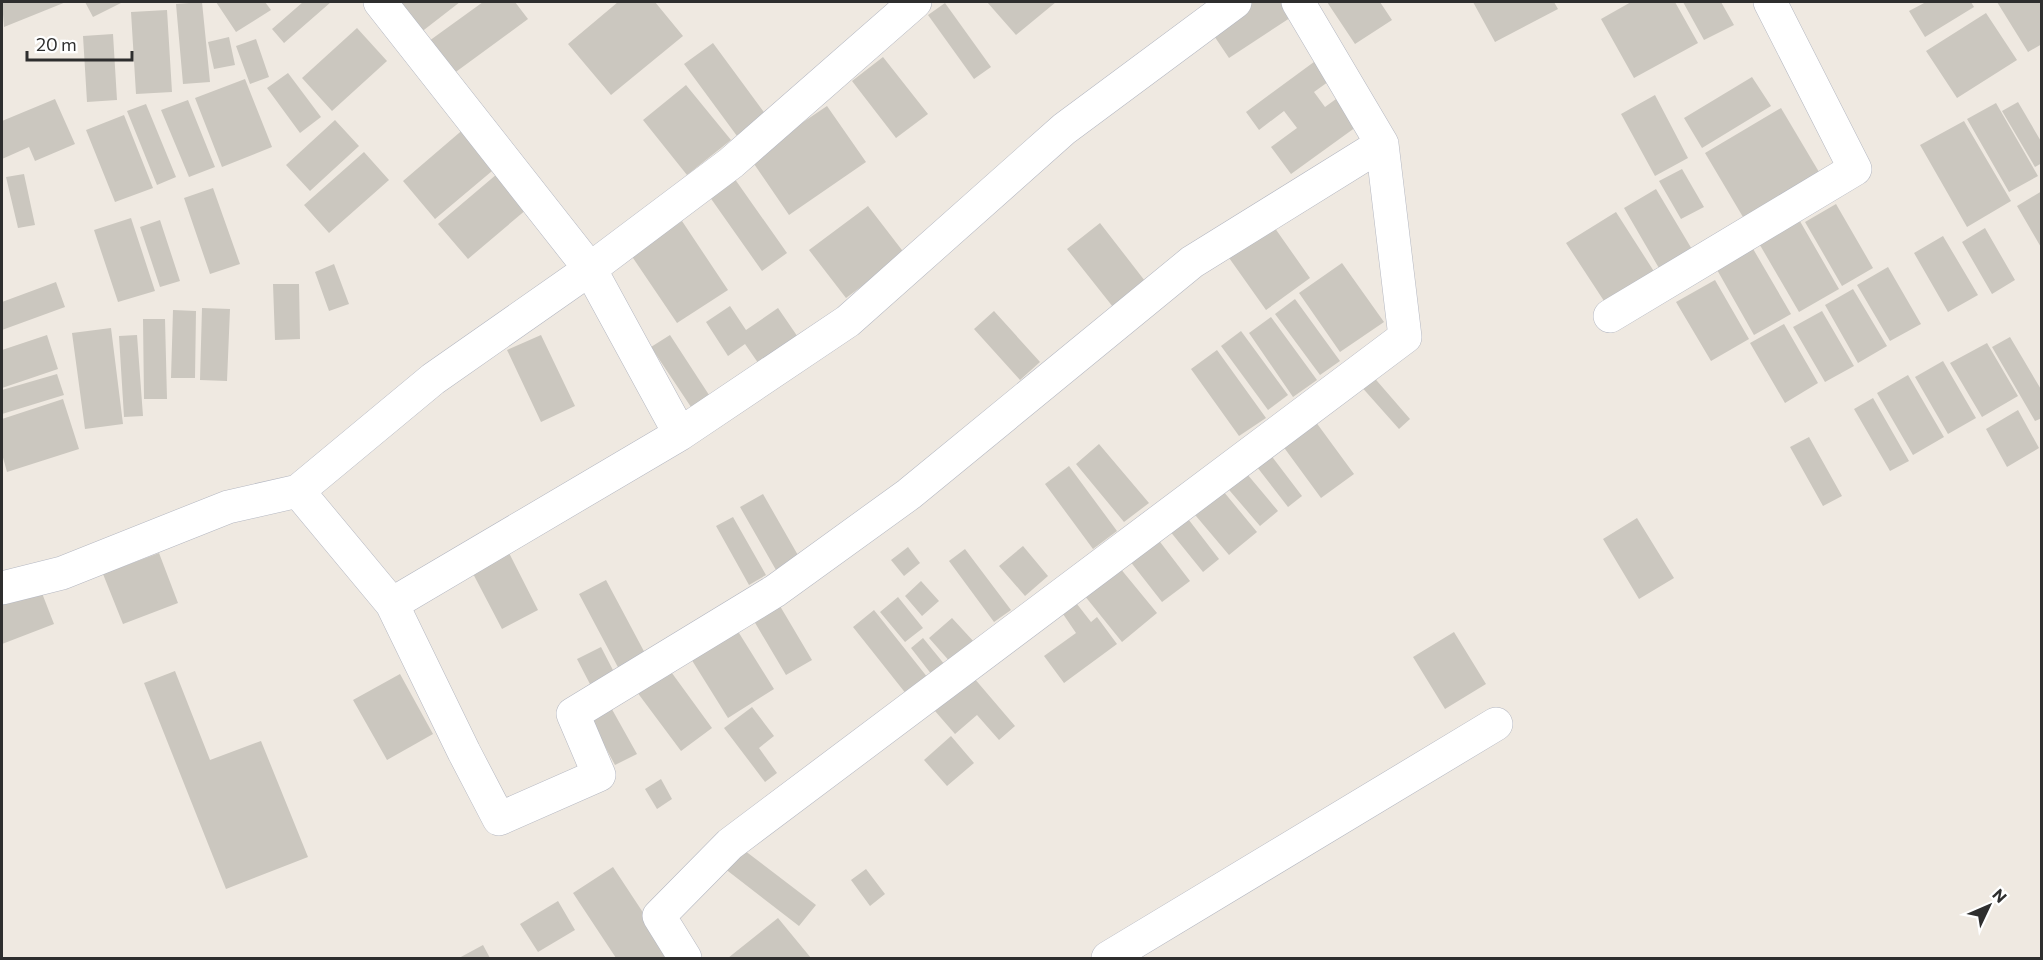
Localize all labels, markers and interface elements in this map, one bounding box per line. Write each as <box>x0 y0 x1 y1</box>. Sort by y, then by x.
scale bar <box>27 24 132 62</box>
text: 20 m <box>36 33 77 55</box>
north arrow <box>1959 876 2019 936</box>
text: N <box>1989 884 2011 906</box>

